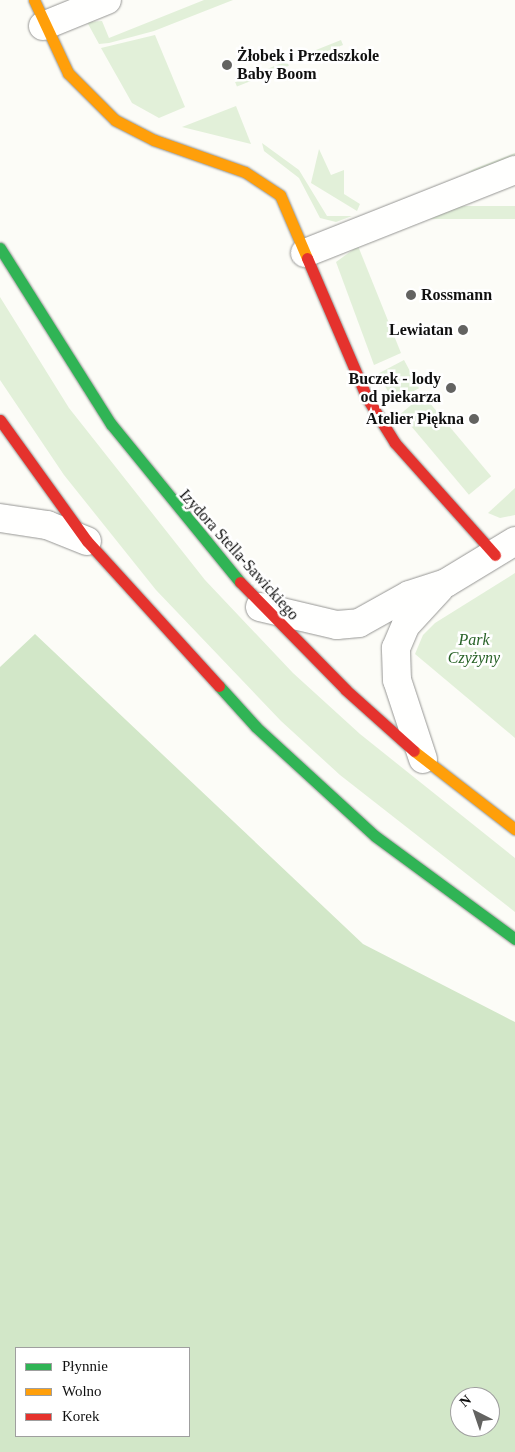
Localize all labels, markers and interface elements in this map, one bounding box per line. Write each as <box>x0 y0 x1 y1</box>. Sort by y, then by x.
place label: Żłobek i Przedszkole Baby Boom <box>237 46 379 84</box>
marker: Żłobek i Przedszkole Baby Boom <box>221 59 233 71</box>
place label: Rossmann <box>421 285 492 305</box>
marker: Rossmann <box>405 289 417 301</box>
place label: Lewiatan <box>389 320 453 340</box>
marker: Lewiatan <box>457 324 469 336</box>
place label: Buczek - lody od piekarza <box>349 369 441 407</box>
marker: Buczek - lody od piekarza <box>445 382 457 394</box>
place label: Atelier Piękna <box>366 409 464 429</box>
marker: Atelier Piękna <box>468 413 480 425</box>
street label: Izydora Stella-Sawickiego <box>175 486 303 624</box>
park label: Park Czyżyny <box>448 630 500 668</box>
legend <box>15 1347 190 1437</box>
text: Płynnie <box>62 1358 108 1374</box>
text: Wolno <box>62 1383 102 1399</box>
north arrow <box>450 1387 500 1437</box>
text: N <box>457 1392 474 1410</box>
text: Korek <box>62 1408 100 1424</box>

